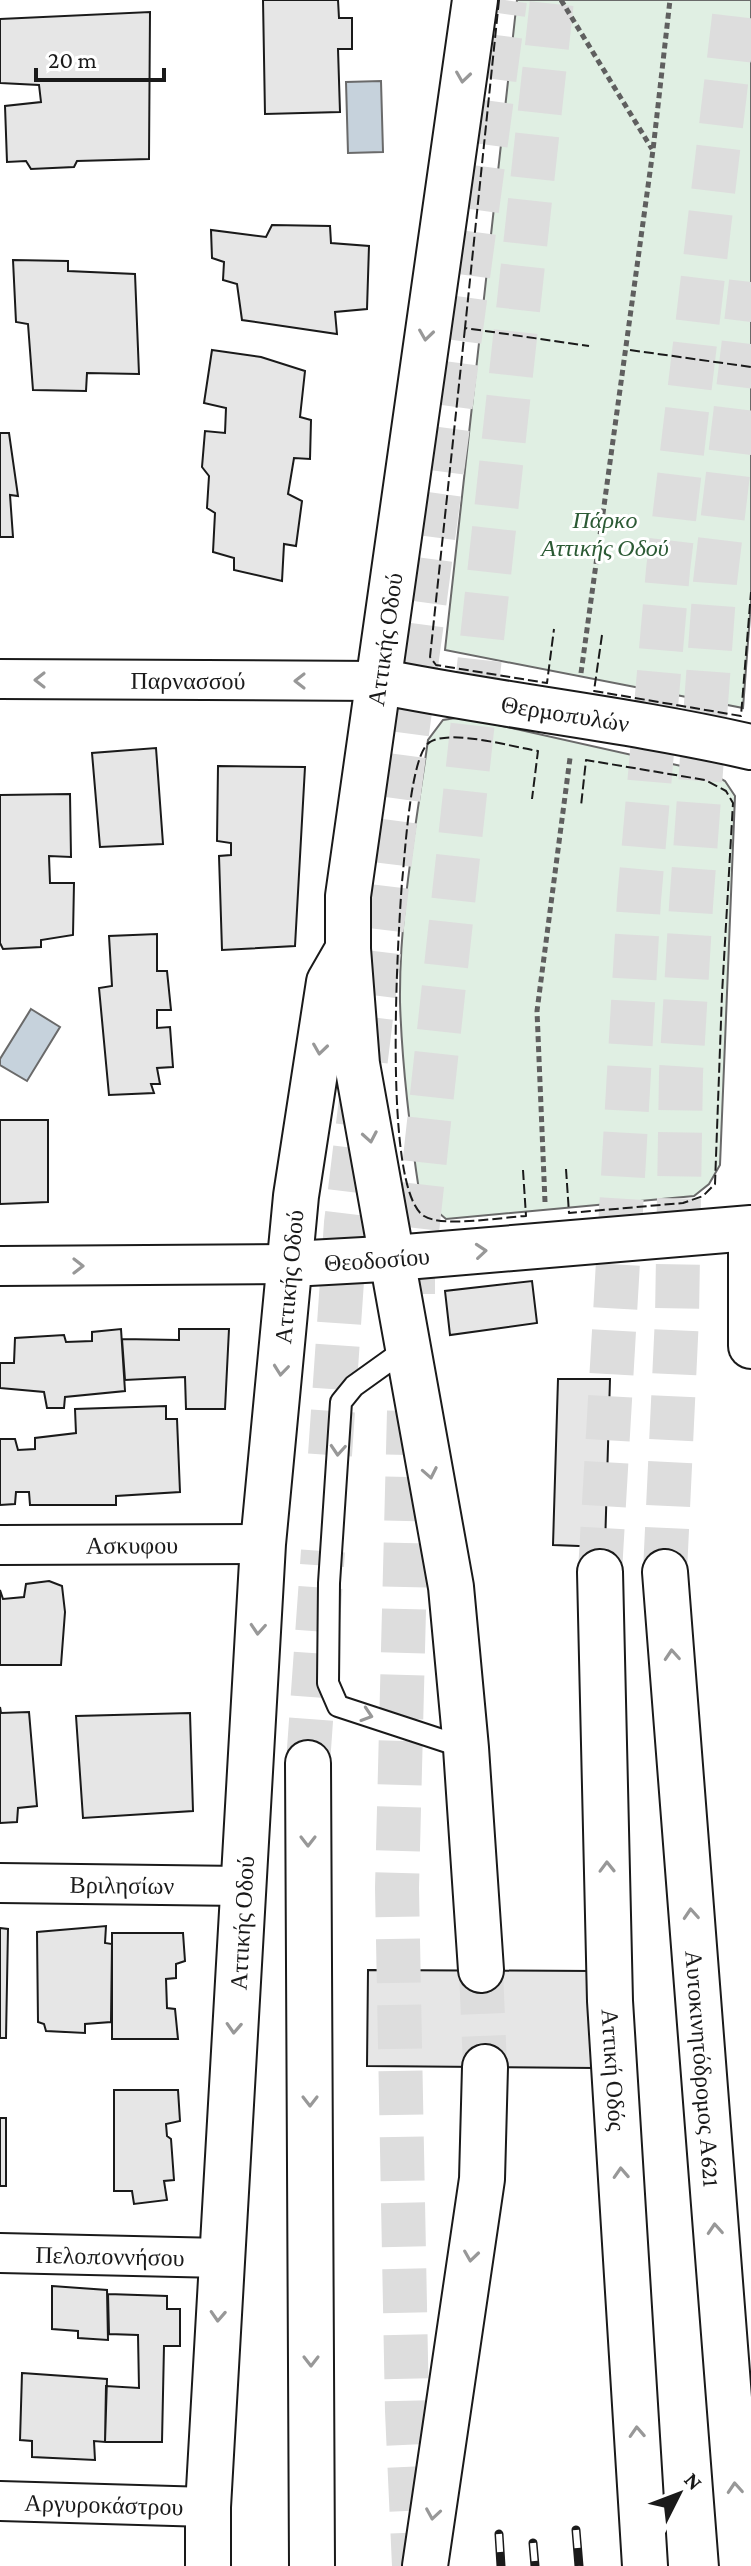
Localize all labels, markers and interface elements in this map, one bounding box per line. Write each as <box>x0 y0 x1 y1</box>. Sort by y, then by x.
scale bar <box>36 32 164 82</box>
text: 20 m <box>48 46 97 73</box>
one-way arrow <box>455 70 472 84</box>
one-way arrow <box>418 328 435 341</box>
park label: Πάρκο Αττικής Οδού <box>539 506 669 561</box>
street label: Αττικής Οδού <box>362 571 407 708</box>
street label: Παρνασσού <box>130 666 246 694</box>
one-way arrow <box>33 671 46 688</box>
one-way arrow <box>293 672 306 690</box>
street label: Θερμοπυλών <box>499 689 632 737</box>
one-way arrow <box>312 1042 329 1056</box>
one-way arrow <box>361 1130 378 1144</box>
street label: Αττικής Οδού <box>269 1209 308 1345</box>
street label: Θεοδοσίου <box>323 1242 431 1276</box>
one-way arrow <box>475 1243 488 1260</box>
one-way arrow <box>72 1257 85 1275</box>
one-way arrow <box>273 1364 290 1377</box>
one-way arrow <box>330 1444 347 1457</box>
one-way arrow <box>420 1466 437 1480</box>
street label: Ασκυφου <box>86 1531 178 1558</box>
one-way arrow <box>250 1623 267 1636</box>
one-way arrow <box>664 1648 681 1661</box>
one-way arrow <box>359 1706 373 1722</box>
one-way arrow <box>299 1835 317 1848</box>
street label: Αττικής Οδού <box>224 1855 259 1991</box>
one-way arrow <box>598 1860 616 1873</box>
street label: Βριλησίων <box>70 1870 175 1899</box>
one-way arrow <box>683 1907 700 1920</box>
street label: Αυτοκινητόδρομος Α621 <box>681 1949 726 2188</box>
street label: Αττική Οδός <box>597 2008 632 2132</box>
one-way arrow <box>226 2022 243 2035</box>
one-way arrow <box>301 2095 319 2108</box>
one-way arrow <box>613 2166 630 2179</box>
one-way arrow <box>707 2222 724 2235</box>
street label: Πελοποννήσου <box>35 2240 185 2271</box>
one-way arrow <box>463 2250 480 2263</box>
one-way arrow <box>210 2310 227 2323</box>
one-way arrow <box>302 2355 320 2368</box>
one-way arrow <box>628 2425 645 2438</box>
north arrow <box>639 2454 719 2534</box>
text: N <box>679 2467 708 2495</box>
one-way arrow <box>727 2481 744 2494</box>
street label: Αργυροκάστρου <box>24 2488 184 2520</box>
one-way arrow <box>425 2507 442 2521</box>

